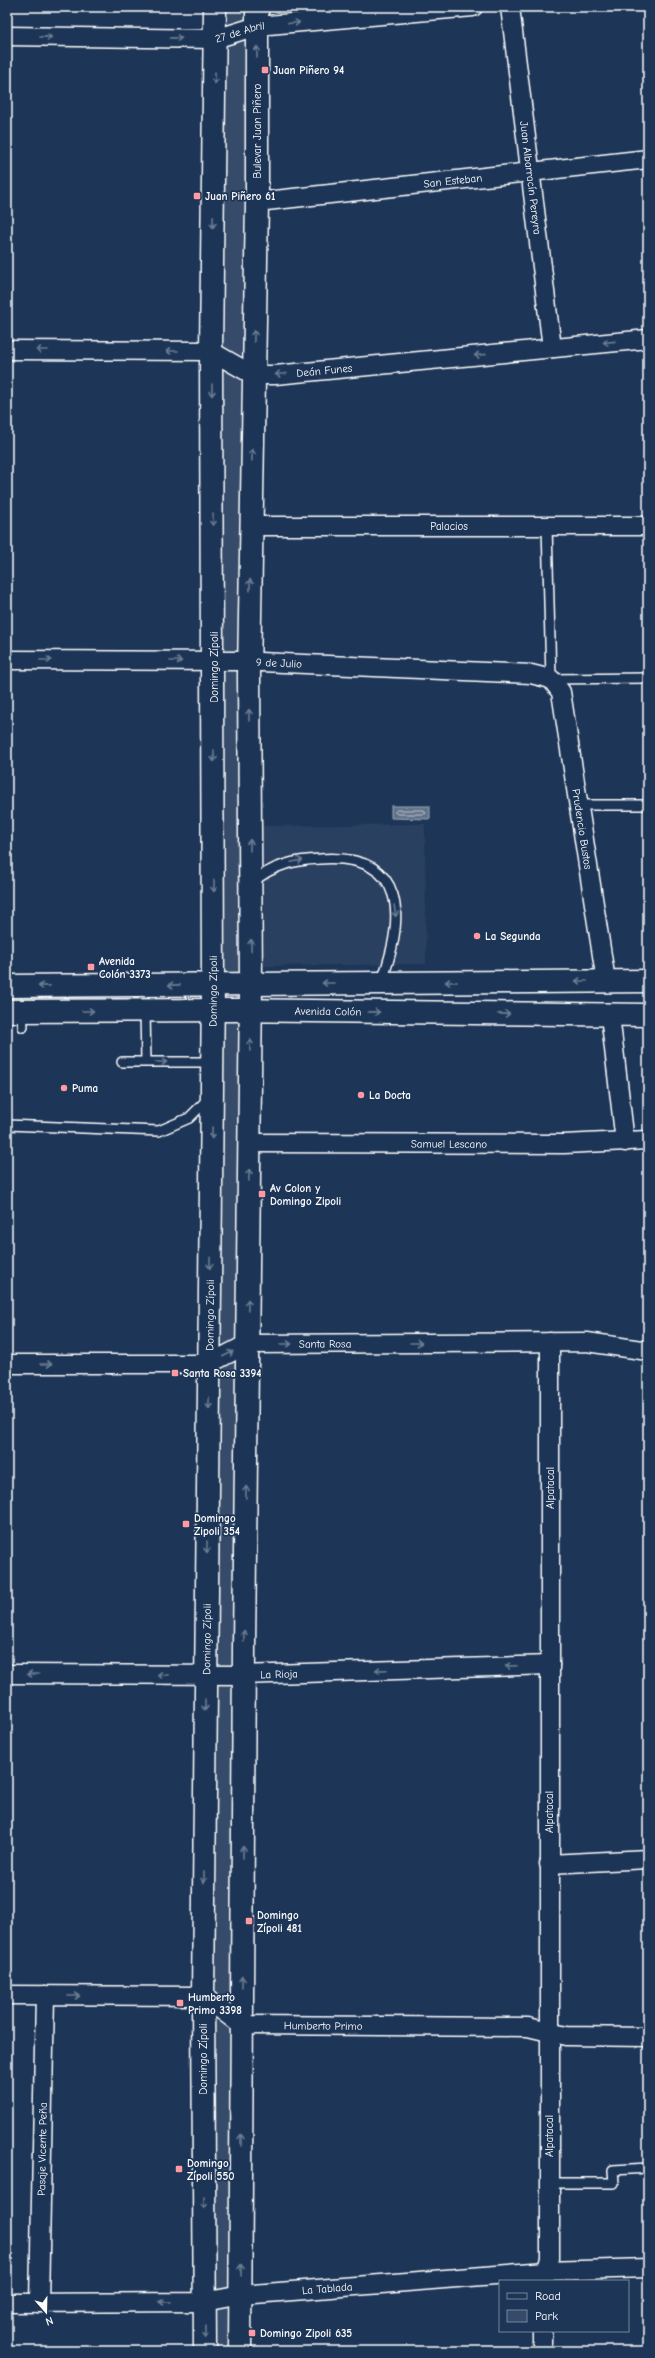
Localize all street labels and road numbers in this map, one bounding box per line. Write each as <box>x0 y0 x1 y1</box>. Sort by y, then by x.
street label: 27 de Abril <box>214 19 265 46</box>
street label: Bulevar Juan Piñero <box>251 83 264 178</box>
street label: Juan Albarracín Pereyra <box>517 120 544 235</box>
street label: San Esteban <box>423 171 483 191</box>
street label: Deán Funes <box>296 362 353 380</box>
street label: Palacios <box>430 520 468 533</box>
street label: Domingo Zípoli <box>208 631 221 703</box>
street label: 9 de Julio <box>256 656 302 671</box>
street label: Prudencio Bustos <box>569 788 595 871</box>
street label: Domingo Zípoli <box>207 955 220 1027</box>
street label: Avenida Colón <box>294 1005 362 1019</box>
street label: Samuel Lescano <box>411 1138 487 1151</box>
street label: Domingo Zípoli <box>203 1279 217 1351</box>
street label: Santa Rosa <box>299 1337 351 1351</box>
street label: Alpatacal <box>544 1467 557 1509</box>
street label: Domingo Zípoli <box>200 1603 214 1675</box>
street label: La Rioja <box>260 1667 298 1681</box>
street label: Alpatacal <box>543 1791 556 1833</box>
street label: Humberto Primo <box>284 2019 363 2033</box>
street label: Domingo Zípoli <box>197 2023 210 2095</box>
street label: Pasaje Vicente Peña <box>35 2102 50 2196</box>
street label: Alpatacal <box>543 2115 556 2157</box>
street label: La Tablada <box>301 2280 353 2297</box>

